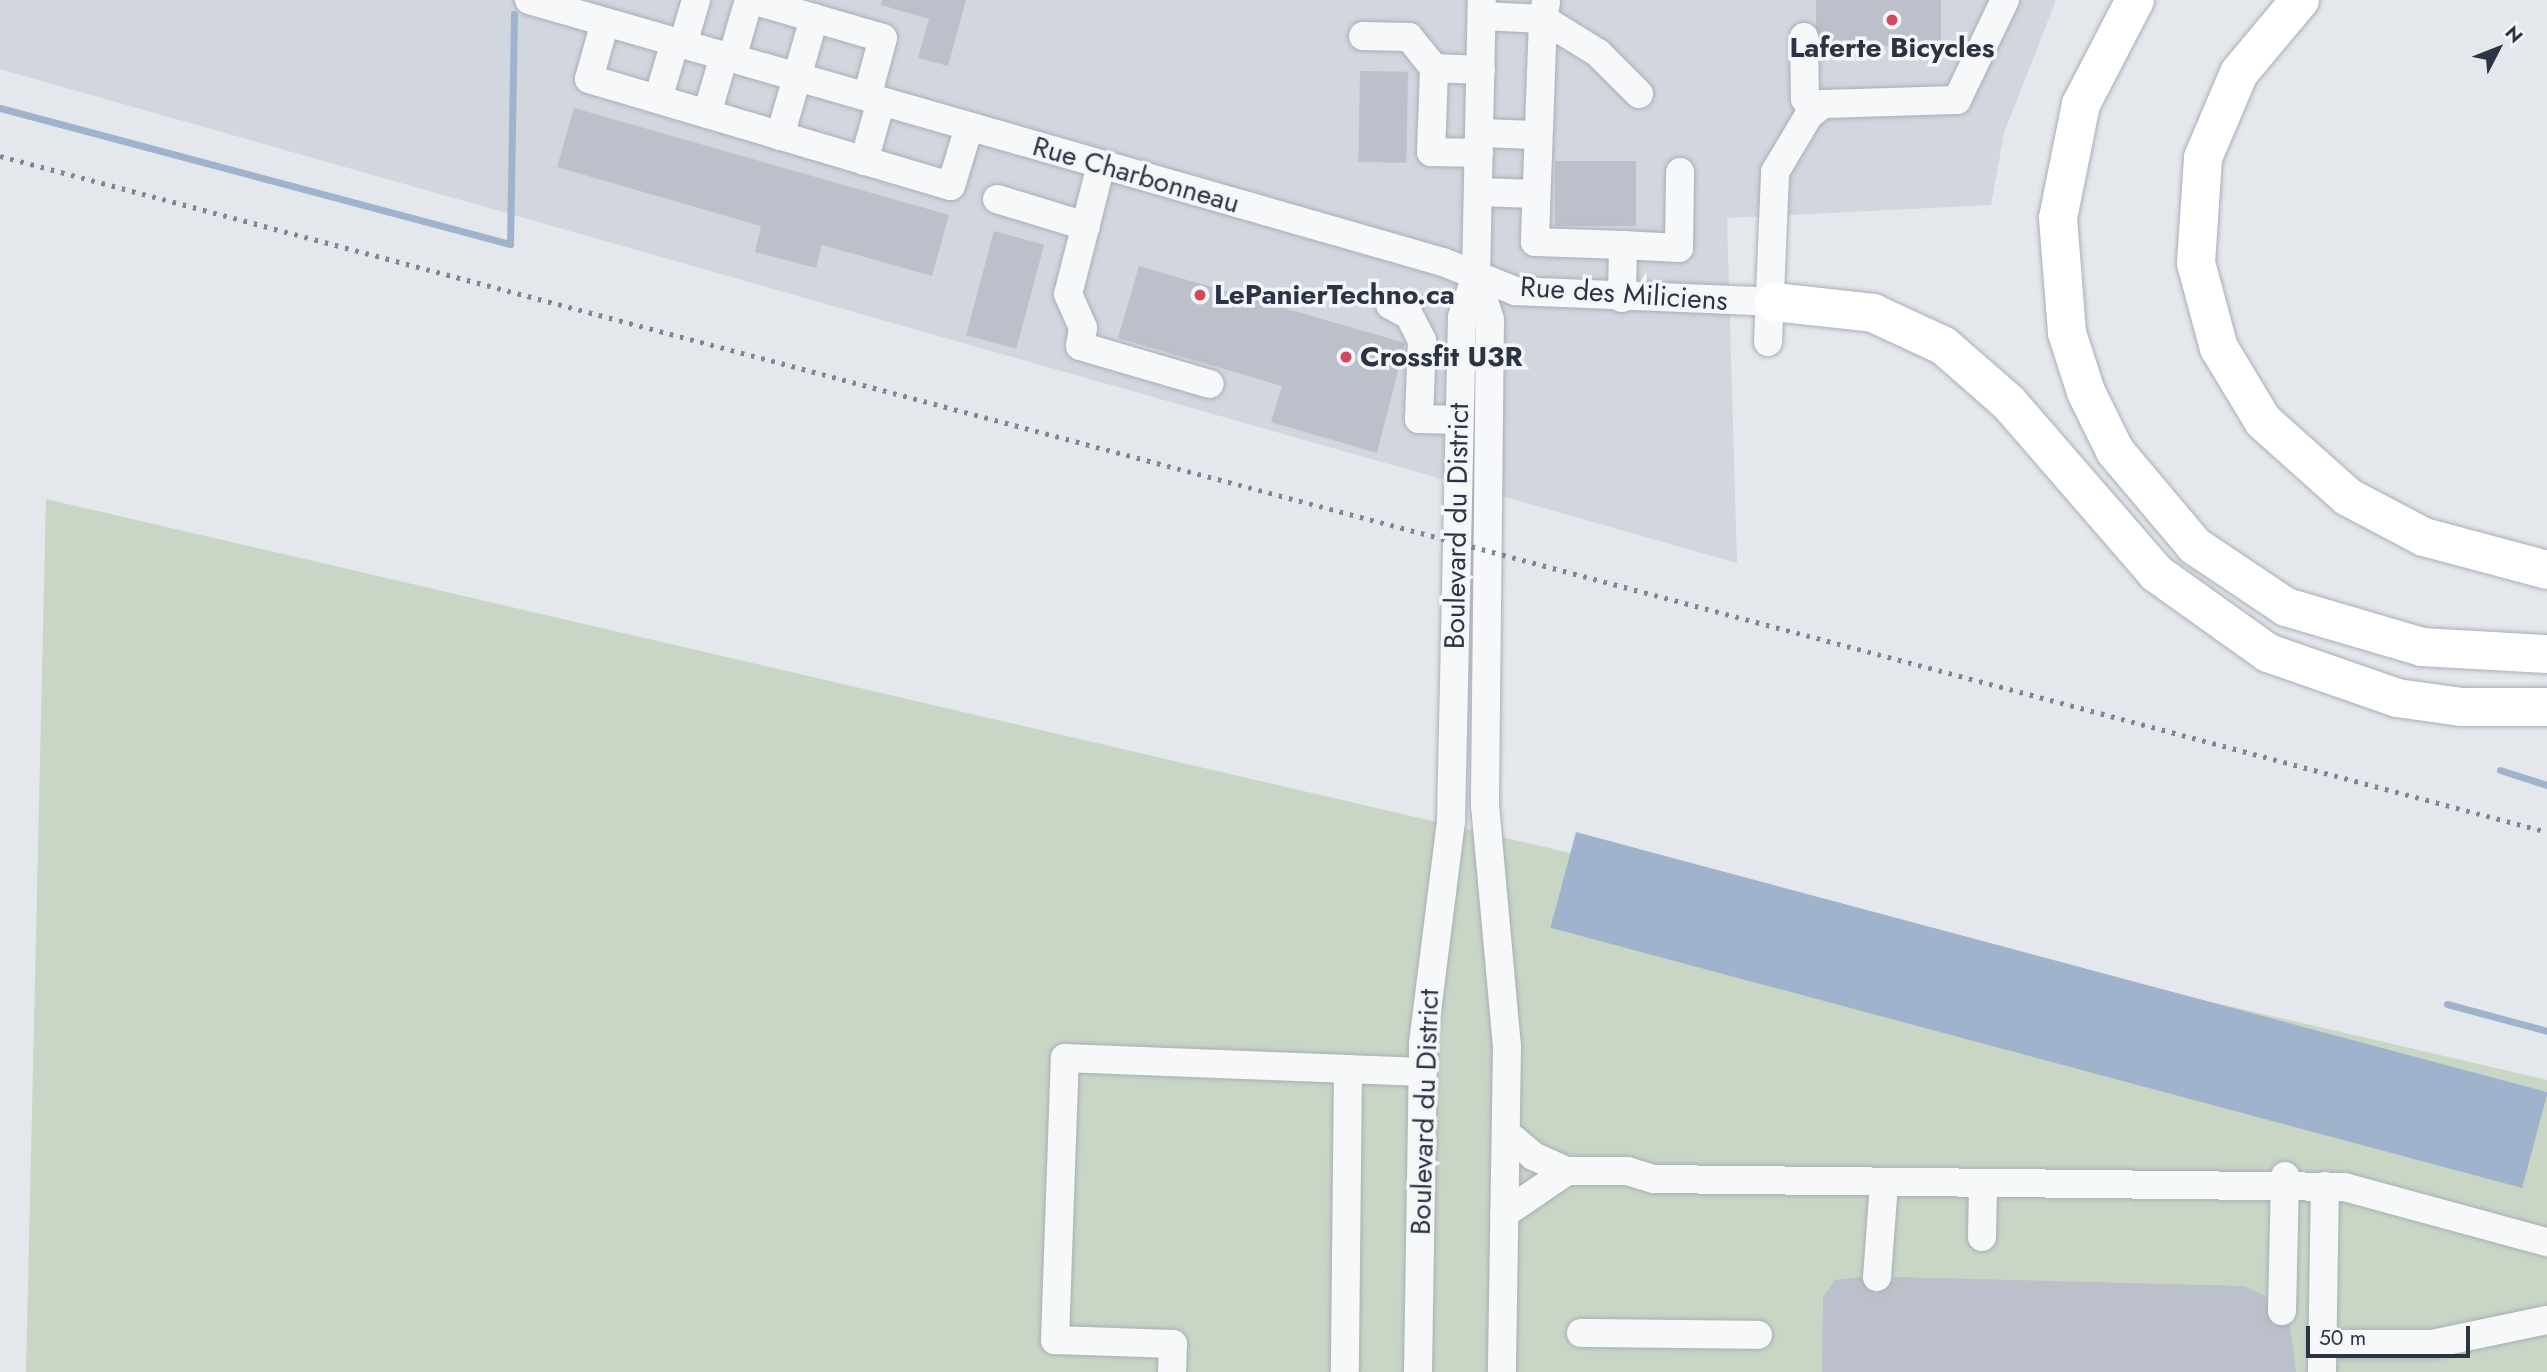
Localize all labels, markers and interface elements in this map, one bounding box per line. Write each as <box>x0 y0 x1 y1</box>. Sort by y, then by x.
marker: Laferte Bicycles <box>1884 12 1900 28</box>
north arrow <box>2463 14 2533 84</box>
text: N <box>2499 20 2529 49</box>
place label: Laferte Bicycles <box>1790 31 1994 65</box>
street label: Rue Charbonneau <box>1029 129 1243 221</box>
street label: Rue des Miliciens <box>1519 270 1729 318</box>
place label: LePanierTechno.ca <box>1214 278 1455 312</box>
marker: LePanierTechno.ca <box>1192 287 1208 303</box>
place label: Crossfit U3R <box>1360 340 1523 374</box>
marker: Crossfit U3R <box>1338 349 1354 365</box>
street label: Boulevard du District <box>1438 403 1476 649</box>
street label: Boulevard du District <box>1404 988 1446 1236</box>
scale bar <box>2309 1312 2474 1356</box>
text: 50 m <box>2319 1323 2366 1353</box>

